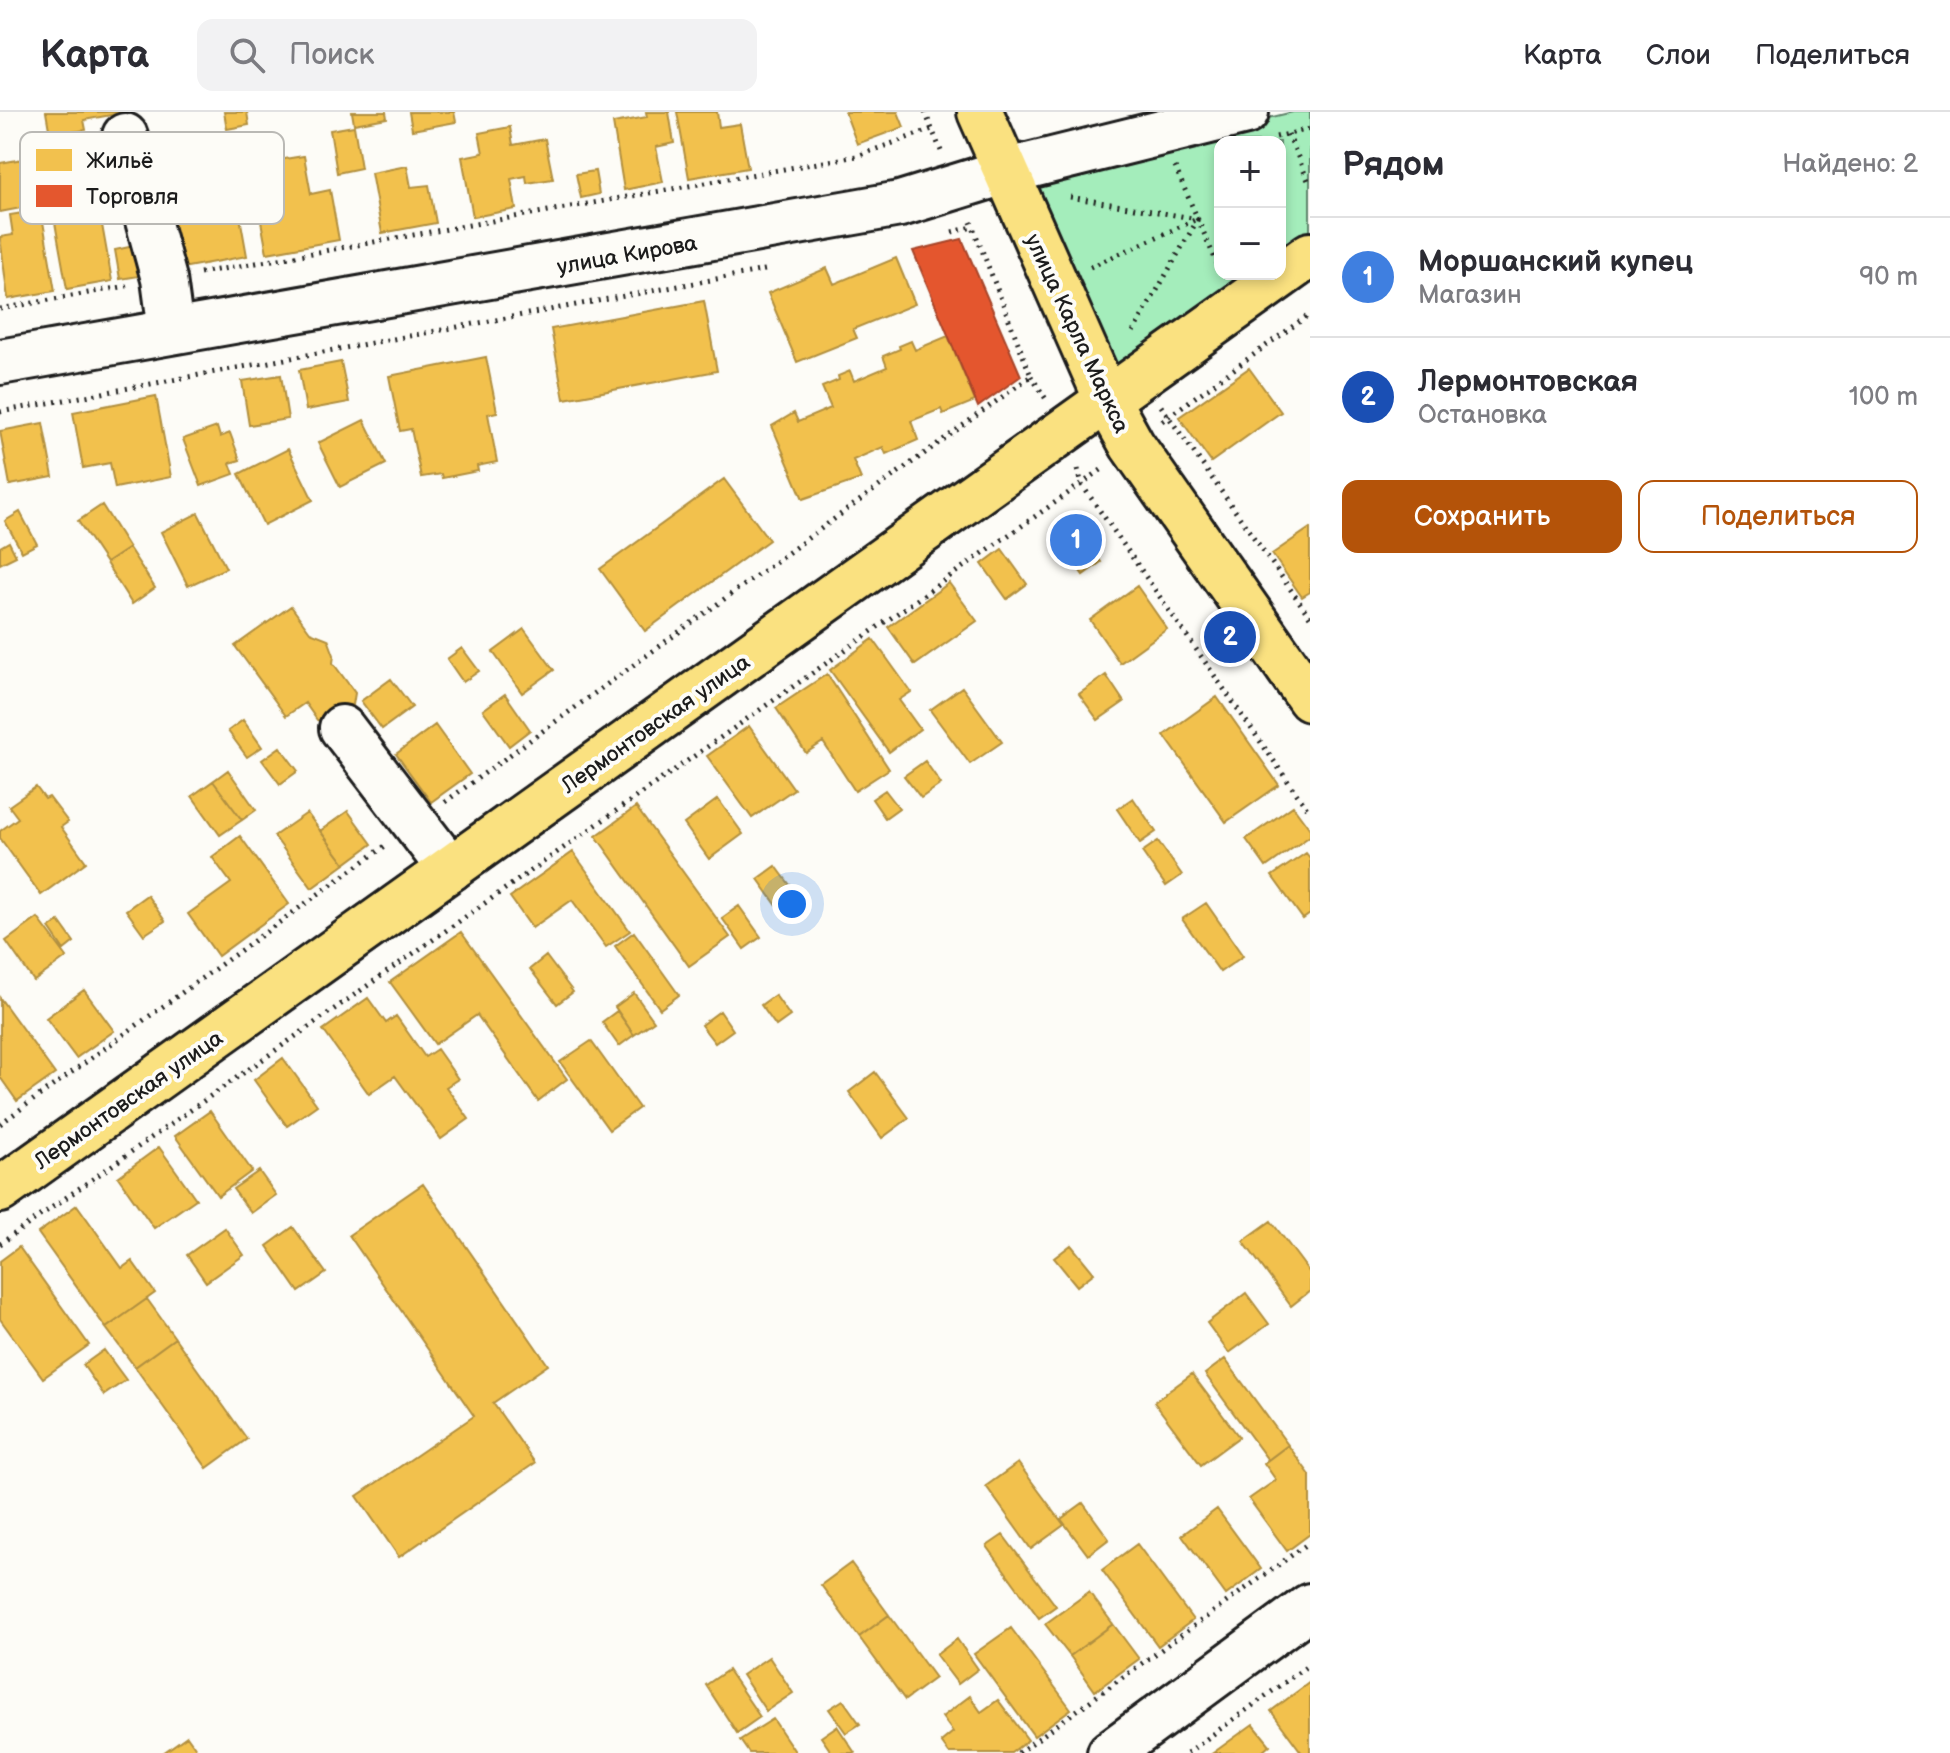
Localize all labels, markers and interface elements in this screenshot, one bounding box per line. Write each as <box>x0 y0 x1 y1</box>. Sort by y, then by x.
search box <box>197 19 757 91</box>
text: Карта <box>40 33 149 78</box>
icon: search <box>225 33 269 77</box>
text: Поиск <box>289 37 375 73</box>
text: Карта <box>1523 39 1602 72</box>
text: Слои <box>1646 39 1711 72</box>
text: Поделиться <box>1755 39 1910 72</box>
legend <box>20 132 284 224</box>
map controls <box>1214 136 1286 280</box>
button: + <box>1214 136 1286 208</box>
text: Рядом <box>1342 144 1444 185</box>
text: Жильё <box>86 148 153 175</box>
text: Найдено: 2 <box>1782 149 1918 180</box>
text: Торговля <box>86 184 178 211</box>
button: − <box>1214 208 1286 280</box>
street label: улица Кирова <box>555 230 699 281</box>
street label: улица Карла Маркса <box>1019 230 1135 437</box>
text: Моршанский купец <box>1418 244 1693 280</box>
text: 1 <box>1363 262 1373 293</box>
text: 90 m <box>1859 262 1918 293</box>
text: Магазин <box>1418 280 1522 311</box>
text: Лермонтовская <box>1418 364 1638 400</box>
text: 2 <box>1360 382 1376 413</box>
text: 100 m <box>1849 382 1918 413</box>
text: Остановка <box>1418 400 1547 431</box>
button: Сохранить <box>1342 480 1622 553</box>
button: Поделиться <box>1638 480 1918 553</box>
pin: 1 <box>1050 510 1102 570</box>
pin: 2 <box>1204 607 1256 667</box>
street label: Лермонтовская улица <box>556 649 755 800</box>
your location <box>772 884 812 924</box>
street label: Лермонтовская улица <box>29 1025 228 1176</box>

